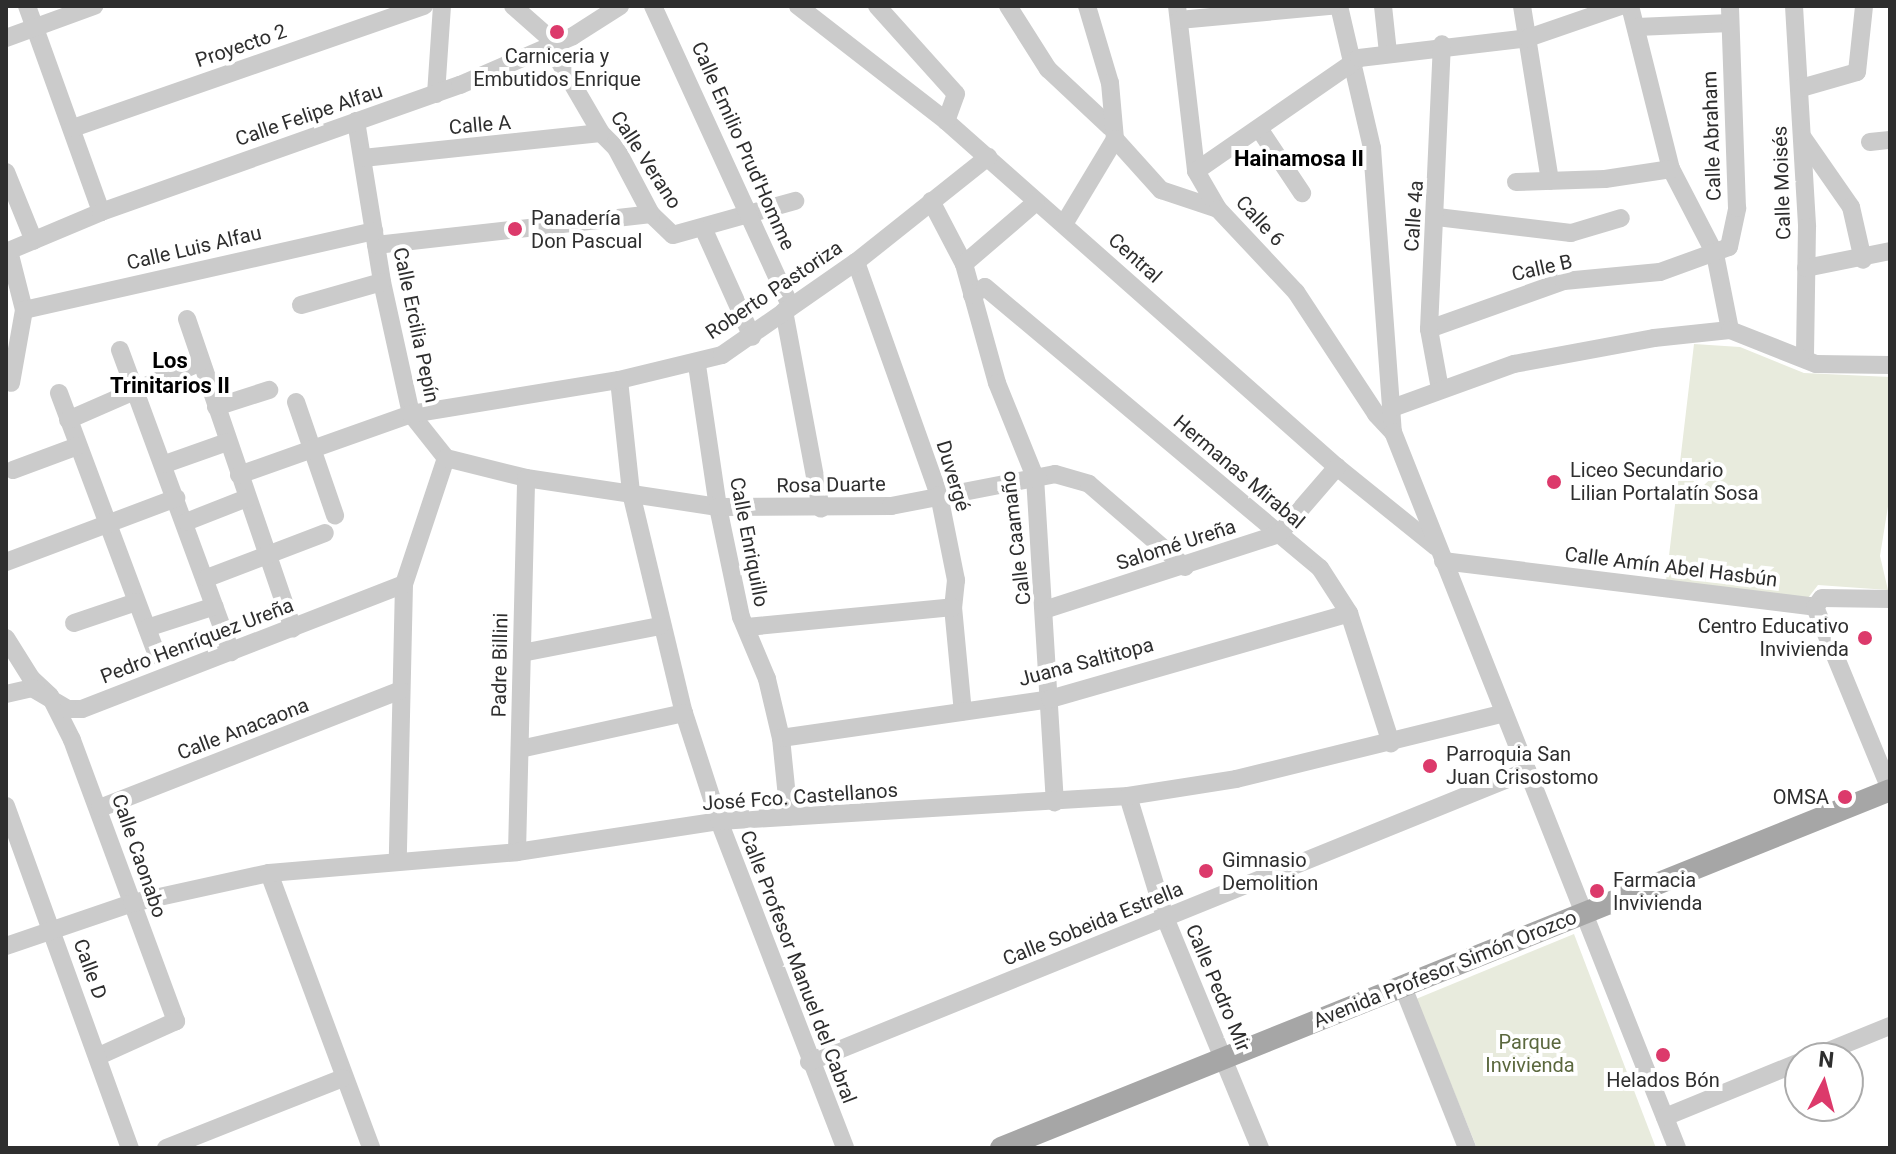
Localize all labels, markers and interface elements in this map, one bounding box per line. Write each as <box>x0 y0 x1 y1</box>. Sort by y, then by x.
street label: Proyecto 2 <box>192 19 290 73</box>
marker: Carniceria y Embutidos Enrique <box>548 23 566 41</box>
street label: Calle Emilio Prud'Homme <box>686 38 800 254</box>
place label: Carniceria y Embutidos Enrique <box>473 44 641 91</box>
street label: Calle Abraham <box>1698 71 1726 201</box>
street label: Calle Felipe Alfau <box>232 79 386 151</box>
street label: Calle Verano <box>605 107 687 213</box>
street label: Calle A <box>448 110 512 140</box>
street label: Calle Moisés <box>1768 126 1796 240</box>
district label: Hainamosa II <box>1234 146 1364 172</box>
street label: Calle 4a <box>1400 180 1428 252</box>
street label: Calle 6 <box>1231 191 1289 251</box>
place label: Panadería Don Pascual <box>531 206 642 253</box>
marker: Panadería Don Pascual <box>506 220 524 238</box>
street label: Calle Luis Alfau <box>124 221 264 275</box>
street label: Central <box>1103 228 1167 288</box>
street label: Roberto Pastoriza <box>701 235 847 345</box>
street label: Calle Ercilia Pepín <box>388 245 444 405</box>
street label: Calle B <box>1509 249 1575 287</box>
district label: Los Trinitarios II <box>110 347 230 398</box>
street label: Hermanas Mirabal <box>1169 410 1309 534</box>
street label: Duvergé <box>931 438 975 514</box>
place label: Liceo Secundario Lilian Portalatín Sosa <box>1570 458 1759 505</box>
street label: Calle Caamaño <box>996 470 1036 606</box>
street label: Rosa Duarte <box>776 472 886 498</box>
marker: Liceo Secundario Lilian Portalatín Sosa <box>1545 473 1563 491</box>
street label: Calle Enriquillo <box>725 475 773 609</box>
street label: Salomé Ureña <box>1113 514 1239 576</box>
street label: Calle Amín Abel Hasbún <box>1563 542 1779 592</box>
street label: Pedro Henríquez Ureña <box>97 593 297 689</box>
street label: Padre Billini <box>487 612 513 718</box>
place label: Centro Educativo Invivienda <box>1698 614 1849 661</box>
marker: Centro Educativo Invivienda <box>1856 629 1874 647</box>
street label: Juana Saltitopa <box>1016 632 1156 692</box>
street label: Calle Anacaona <box>174 693 312 765</box>
place label: Parroquia San Juan Crisostomo <box>1446 742 1598 789</box>
marker: Parroquia San Juan Crisostomo <box>1421 757 1439 775</box>
street label: José Fco. Castellanos <box>701 778 899 816</box>
place label: OMSA <box>1773 785 1829 809</box>
marker: OMSA <box>1836 788 1854 806</box>
street label: Calle Caonabo <box>107 791 171 921</box>
street label: Calle Profesor Manuel del Cabral <box>735 827 861 1107</box>
place label: Gimnasio Demolition <box>1222 848 1318 895</box>
marker: Gimnasio Demolition <box>1197 862 1215 880</box>
place label: Farmacia Invivienda <box>1613 868 1702 915</box>
street label: Calle Sobeida Estrella <box>999 877 1187 971</box>
marker: Farmacia Invivienda <box>1588 882 1606 900</box>
street label: Avenida Profesor Simón Orozco <box>1310 905 1580 1033</box>
street label: Calle Pedro Mir <box>1180 921 1256 1055</box>
street label: Calle D <box>68 936 112 1002</box>
park label: Parque Invivienda <box>1485 1031 1575 1078</box>
north arrow <box>1784 1042 1864 1122</box>
marker: Helados Bón <box>1654 1046 1672 1064</box>
text: N <box>1817 1046 1835 1073</box>
place label: Helados Bón <box>1606 1068 1720 1092</box>

